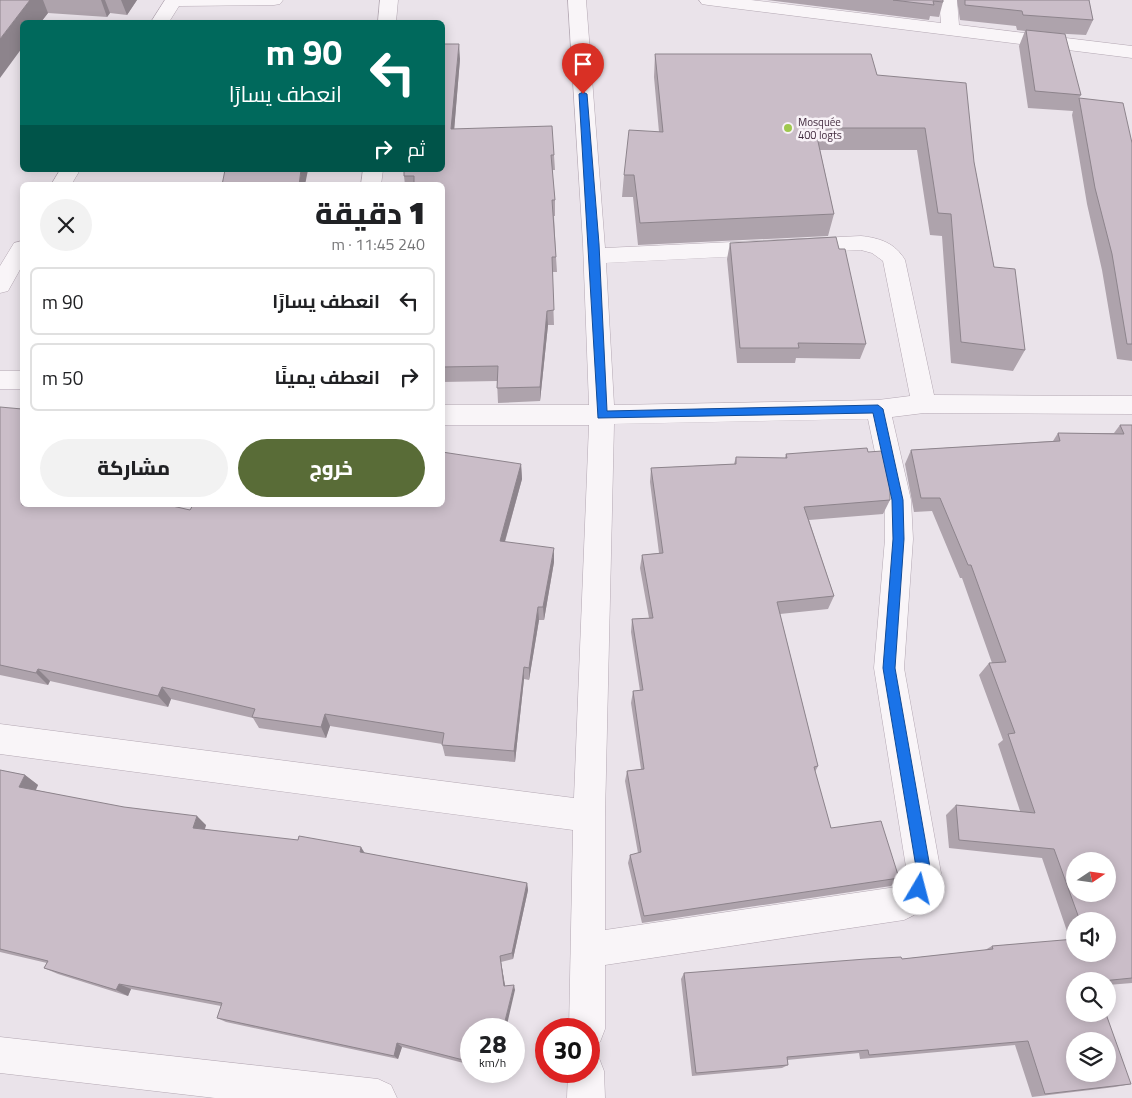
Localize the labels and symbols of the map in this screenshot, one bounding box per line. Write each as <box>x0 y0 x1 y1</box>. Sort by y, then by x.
pin <box>562 43 604 94</box>
place label: Mosquée 400 logts <box>798 114 842 143</box>
marker: Mosquée 400 logts <box>782 122 794 134</box>
north arrow <box>1066 852 1116 902</box>
position arrow <box>892 862 944 914</box>
speed limit sign: 30 <box>535 1018 600 1083</box>

